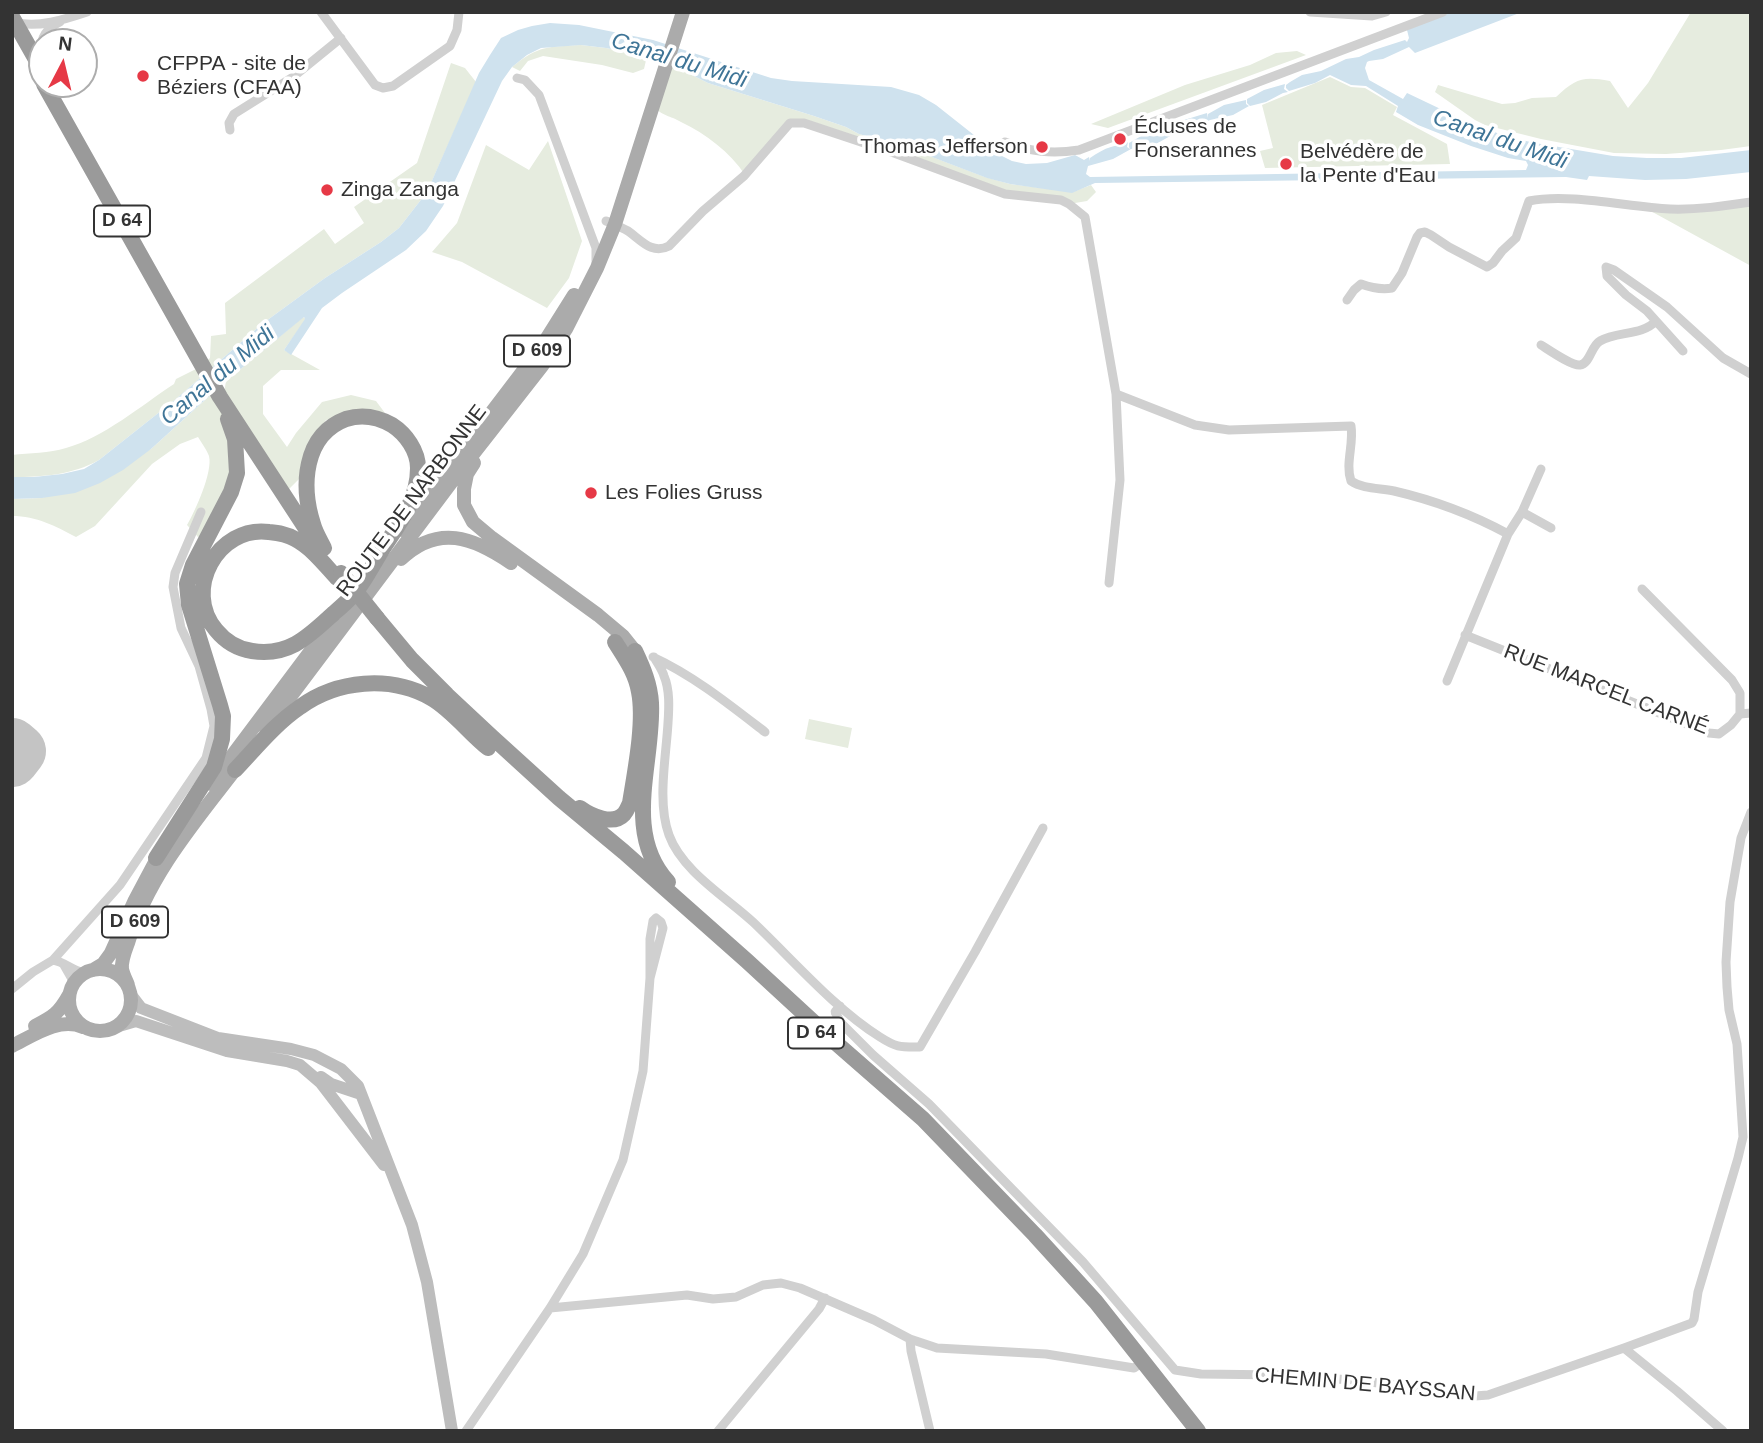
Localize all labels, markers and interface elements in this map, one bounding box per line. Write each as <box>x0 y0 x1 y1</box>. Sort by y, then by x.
water label: Canal du Midi <box>608 27 750 95</box>
north arrow <box>28 28 98 98</box>
text: N <box>57 32 73 55</box>
place label: CFPPA - site de Béziers (CFAA) <box>157 51 306 101</box>
marker: CFPPA - site de Béziers (CFAA) <box>135 68 151 84</box>
water label: Canal du Midi <box>1429 104 1571 176</box>
place label: Écluses de Fonserannes <box>1134 114 1257 164</box>
marker: Écluses de Fonserannes <box>1112 131 1128 147</box>
place label: Thomas Jefferson <box>860 134 1028 160</box>
marker: Thomas Jefferson <box>1034 139 1050 155</box>
place label: Belvédère de la Pente d'Eau <box>1300 139 1436 189</box>
marker: Belvédère de la Pente d'Eau <box>1278 156 1294 172</box>
place label: Zinga Zanga <box>341 177 459 203</box>
marker: Zinga Zanga <box>319 182 335 198</box>
road number: D 64 <box>94 206 150 236</box>
water label: Canal du Midi <box>155 320 281 432</box>
road number: D 609 <box>504 336 570 366</box>
street label: ROUTE DE NARBONNE <box>332 400 492 602</box>
place label: Les Folies Gruss <box>605 480 763 506</box>
marker: Les Folies Gruss <box>583 485 599 501</box>
street label: RUE MARCEL CARNÉ <box>1500 639 1712 741</box>
road number: D 609 <box>102 906 168 938</box>
road number: D 64 <box>788 1018 844 1049</box>
street label: CHEMIN DE BAYSSAN <box>1254 1363 1476 1407</box>

